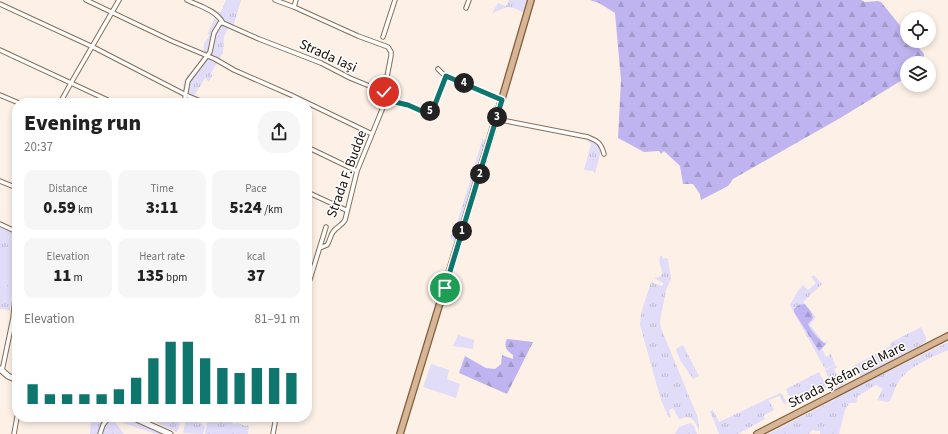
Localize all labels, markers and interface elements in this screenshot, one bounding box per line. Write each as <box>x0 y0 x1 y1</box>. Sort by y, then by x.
map controls <box>900 12 936 92</box>
button: locate <box>900 12 936 48</box>
street label: Strada Iași <box>296 34 360 78</box>
button: layers <box>900 56 936 92</box>
pin: 4 <box>454 73 474 93</box>
pin <box>367 75 401 109</box>
text: 4 <box>461 75 467 90</box>
icon: check <box>373 81 395 103</box>
pin: 5 <box>420 101 440 121</box>
text: 5 <box>427 103 433 118</box>
text: Evening run <box>24 107 141 139</box>
pin: 3 <box>487 107 507 127</box>
text: 3 <box>494 109 500 124</box>
button: share <box>258 111 300 153</box>
street label: Strada F. Budde <box>322 127 372 220</box>
text: 20:37 <box>24 138 53 156</box>
pin: 2 <box>470 164 490 184</box>
text: 2 <box>477 166 483 181</box>
text: Distance <box>48 181 88 196</box>
text: Time <box>150 181 174 196</box>
text: Pace <box>245 181 267 196</box>
text: 0.59 <box>43 196 76 220</box>
text: 3:11 <box>146 196 178 220</box>
text: 5:24 <box>229 196 262 220</box>
text: km <box>76 202 93 217</box>
text: /km <box>262 202 283 217</box>
pin: 1 <box>452 221 472 241</box>
text: 1 <box>459 223 465 238</box>
text: Elevation <box>47 249 89 264</box>
text: Heart rate <box>139 249 185 264</box>
text: kcal <box>247 249 265 264</box>
text: 11 <box>53 264 71 288</box>
text: 135 <box>137 264 164 288</box>
text: 37 <box>247 264 265 288</box>
text: m <box>71 270 83 285</box>
text: bpm <box>164 270 187 285</box>
pin <box>428 271 462 305</box>
icon: arrive <box>434 277 456 299</box>
text: Elevation <box>24 310 75 328</box>
text: 81–91 m <box>255 310 300 328</box>
street label: Strada Ștefan cel Mare <box>785 337 909 413</box>

